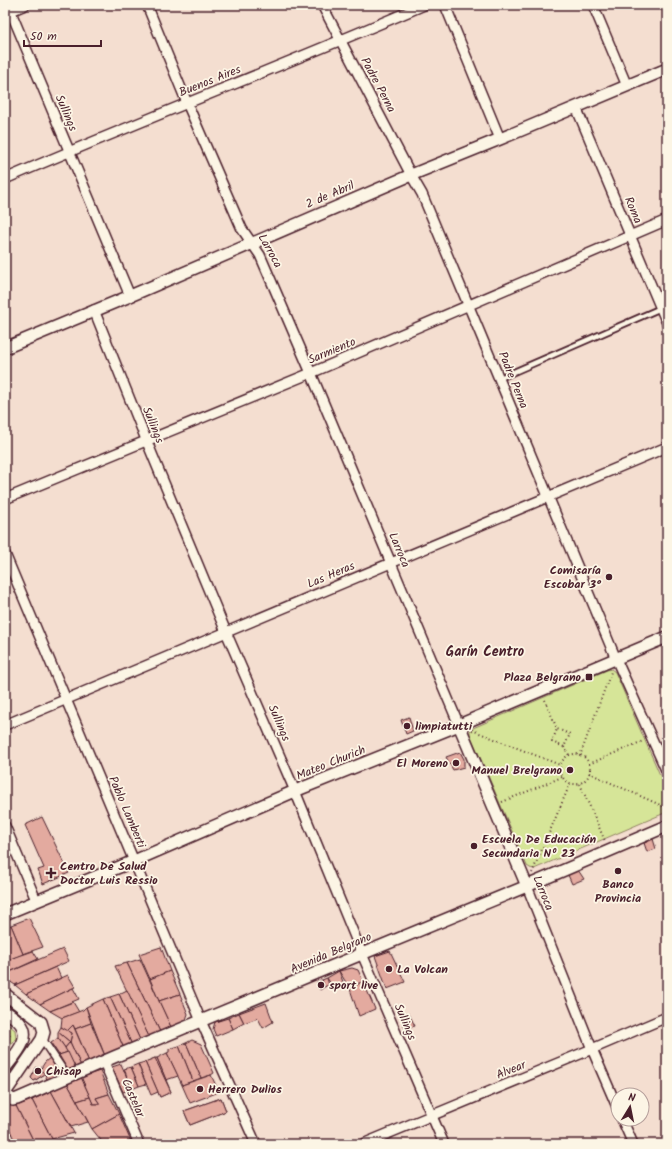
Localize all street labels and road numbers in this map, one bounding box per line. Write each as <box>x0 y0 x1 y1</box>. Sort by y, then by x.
street label: Padre Perna <box>355 54 401 116</box>
street label: Buenos Aires <box>176 60 244 102</box>
street label: Sullings <box>50 92 82 134</box>
street label: 2 de Abril <box>303 176 357 214</box>
street label: Roma <box>619 194 647 227</box>
street label: Larroca <box>253 230 287 272</box>
street label: Sarmiento <box>305 332 359 370</box>
street label: Padre Perna <box>493 349 533 412</box>
street label: Sullings <box>137 404 169 446</box>
street label: Larroca <box>383 529 415 571</box>
street label: Las Heras <box>304 556 358 594</box>
street label: Sullings <box>263 702 295 744</box>
street label: Mateo Churich <box>293 740 369 786</box>
street label: Pablo Lamberti <box>103 773 151 852</box>
street label: Larroca <box>527 873 559 914</box>
street label: Avenida Belgrano <box>287 927 375 979</box>
street label: Sullings <box>389 1001 421 1043</box>
street label: Alvear <box>493 1055 530 1084</box>
street label: Castelar <box>116 1076 150 1121</box>

